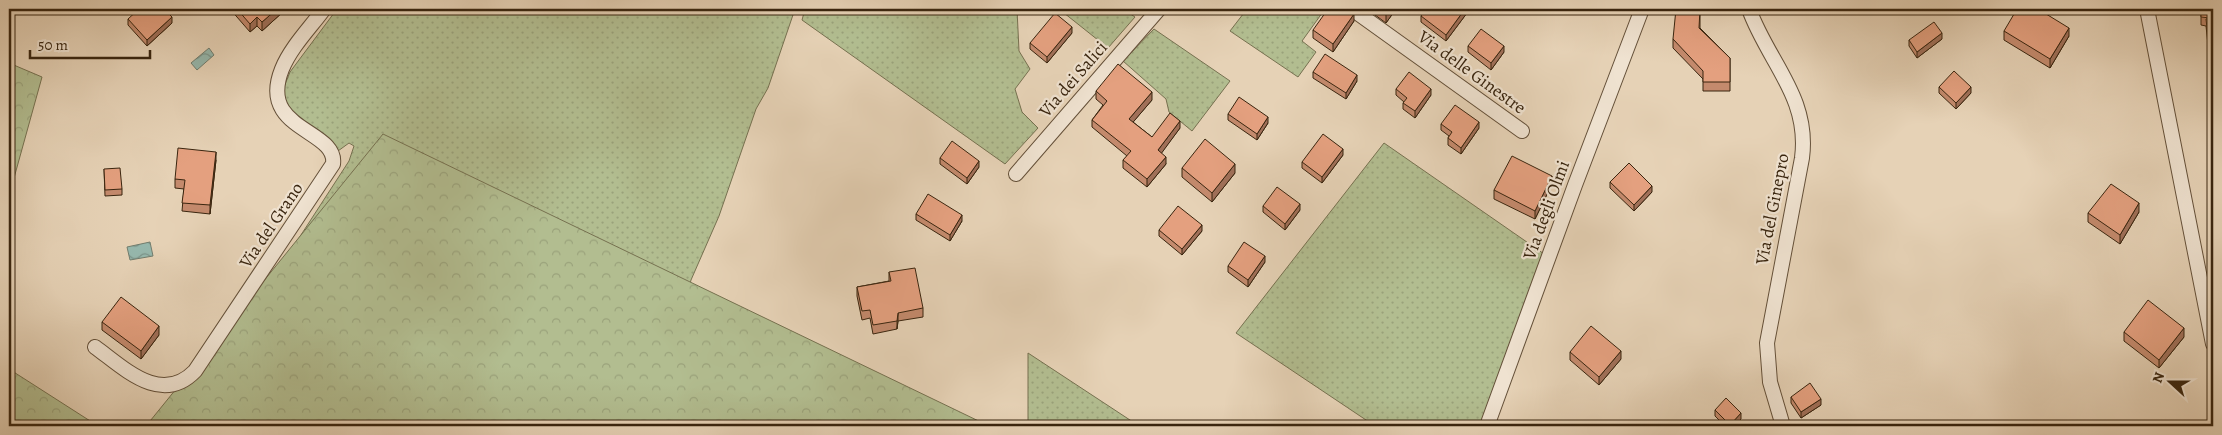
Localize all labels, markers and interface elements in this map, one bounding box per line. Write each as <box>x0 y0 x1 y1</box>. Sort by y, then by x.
street label: Via delle Ginestre <box>1412 24 1531 119</box>
scale bar <box>30 28 150 60</box>
text: 50 m <box>38 35 68 55</box>
street label: Via dei Salici <box>1033 36 1113 123</box>
street label: Via del Ginepro <box>1749 151 1795 268</box>
street label: Via degli Olmi <box>1517 157 1575 264</box>
street label: Via del Grano <box>233 177 309 273</box>
north arrow <box>2144 358 2194 408</box>
text: N <box>2148 369 2169 386</box>

